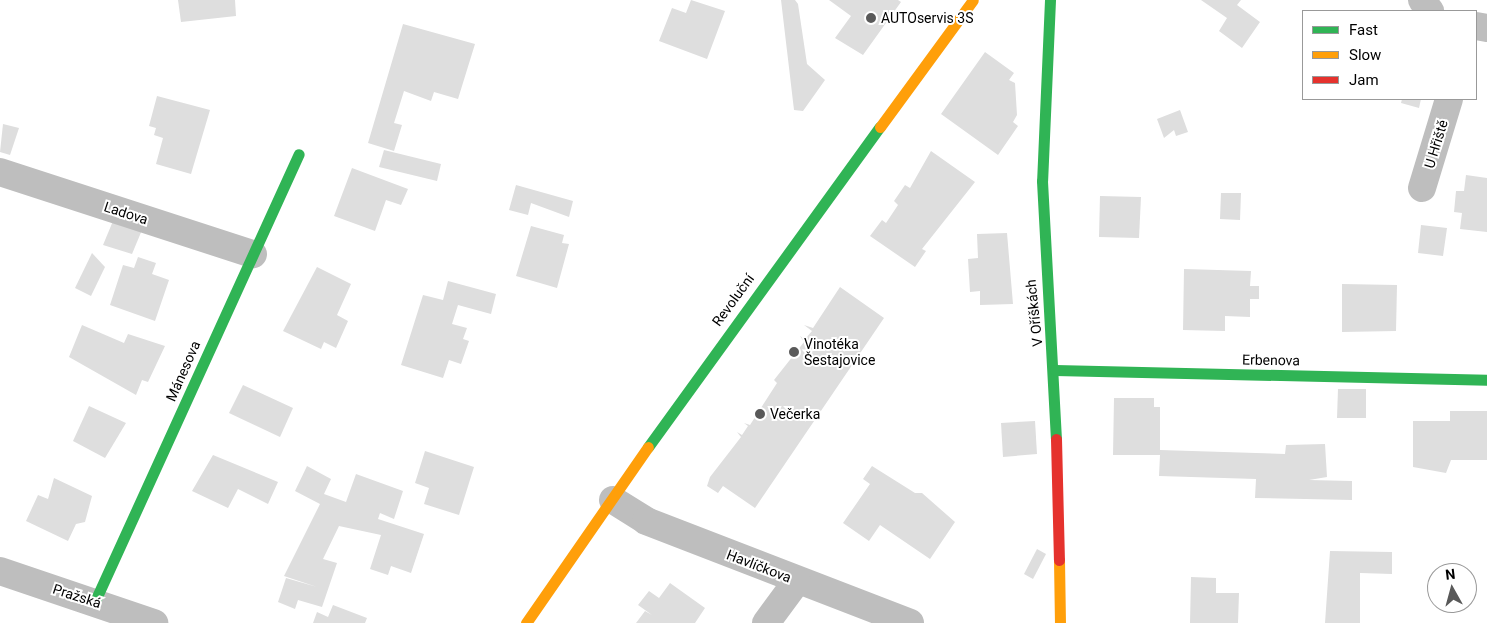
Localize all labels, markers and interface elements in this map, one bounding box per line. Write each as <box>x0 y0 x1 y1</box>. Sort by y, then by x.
place label: AUTOservis 3S <box>881 10 973 26</box>
legend <box>1302 10 1477 100</box>
marker: AUTOservis 3S <box>865 12 877 24</box>
text: Fast <box>1349 21 1378 39</box>
text: Slow <box>1349 46 1381 64</box>
text: Jam <box>1349 71 1379 89</box>
street label: U Hřiště <box>1421 118 1451 170</box>
street label: Ladova <box>102 198 150 228</box>
street label: Revoluční <box>708 271 758 329</box>
street label: V Oříškách <box>1022 279 1046 347</box>
place label: Vinotéka Šestajovice <box>804 336 875 368</box>
street label: Mánesova <box>162 338 204 404</box>
marker: Vinotéka Šestajovice <box>788 346 800 358</box>
street label: Erbenova <box>1242 351 1300 369</box>
place label: Večerka <box>770 406 820 422</box>
marker: Večerka <box>754 408 766 420</box>
street label: Havlíčkova <box>724 546 794 586</box>
north arrow <box>1427 563 1477 613</box>
text: N <box>1444 566 1456 583</box>
street label: Pražská <box>51 580 103 612</box>

